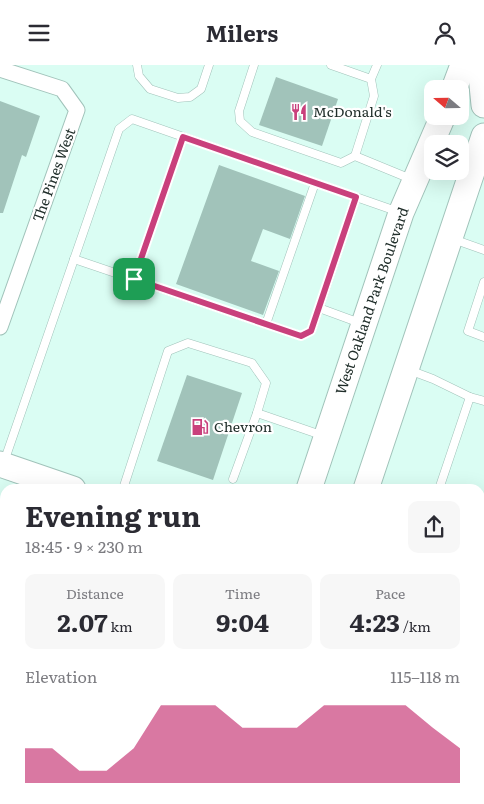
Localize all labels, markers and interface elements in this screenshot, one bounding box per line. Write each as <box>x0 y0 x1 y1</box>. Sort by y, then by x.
text: Milers <box>206 16 278 49</box>
icon: menu <box>25 19 53 47</box>
icon: person <box>431 19 459 47</box>
north arrow <box>424 80 469 125</box>
map controls <box>424 80 469 180</box>
place label: McDonald's <box>313 101 392 121</box>
restaurant icon: McDonald's <box>289 102 309 122</box>
street label: The Pines West <box>27 125 79 224</box>
button: layers <box>424 135 469 180</box>
street label: West Oakland Park Boulevard <box>330 204 413 397</box>
pin <box>113 258 155 300</box>
icon: arrive <box>120 265 148 293</box>
place label: Chevron <box>214 416 272 436</box>
fuel station icon: Chevron <box>190 417 210 437</box>
text: Evening run <box>25 494 201 536</box>
button: share <box>408 501 460 553</box>
text: 18:45 · 9 × 230 m <box>25 534 143 558</box>
text: Distance <box>66 583 124 603</box>
text: Time <box>225 583 260 603</box>
text: Pace <box>375 583 405 603</box>
text: 2.07 <box>57 603 108 640</box>
text: 9:04 <box>216 603 269 640</box>
text: 4:23 <box>349 603 400 640</box>
text: km <box>108 616 132 636</box>
text: /km <box>400 616 431 636</box>
text: Elevation <box>25 664 97 688</box>
text: 115–118 m <box>390 664 460 688</box>

